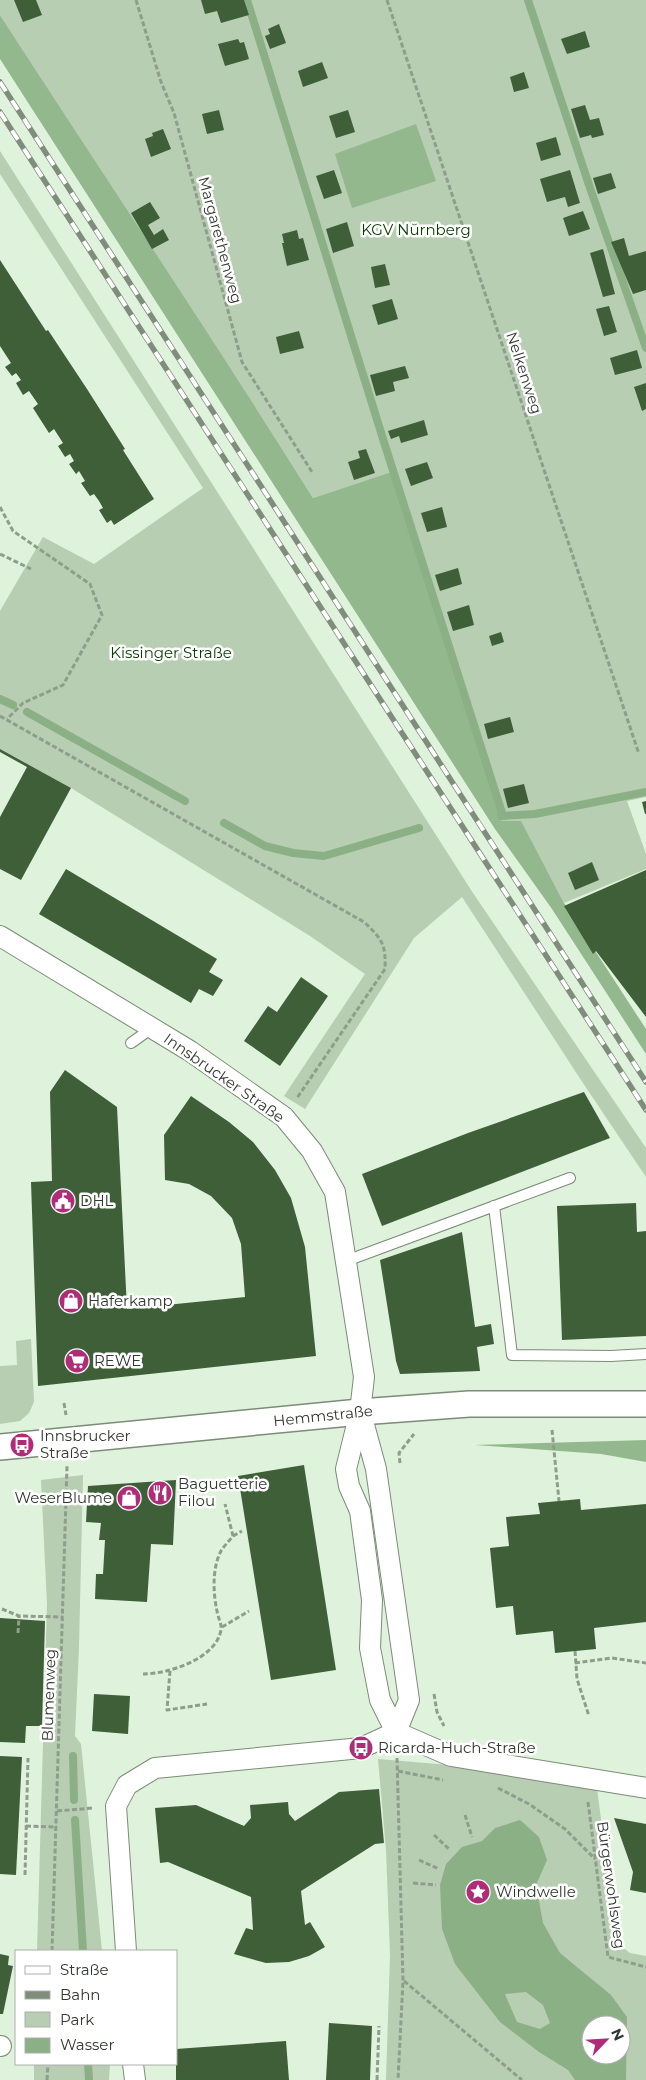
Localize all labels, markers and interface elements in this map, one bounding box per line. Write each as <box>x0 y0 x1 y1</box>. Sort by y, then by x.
street label: Margarethenweg <box>194 174 247 305</box>
park label: KGV Nürnberg <box>361 220 471 239</box>
street label: Nelkenweg <box>502 329 547 416</box>
park label: Kissinger Straße <box>110 643 232 662</box>
street label: Innsbrucker Straße <box>160 1029 288 1126</box>
public building icon: DHL <box>50 1188 76 1214</box>
place label: DHL <box>80 1191 114 1210</box>
shop icon: Haferkamp <box>58 1288 84 1314</box>
place label: Haferkamp <box>88 1291 173 1310</box>
supermarket icon: REWE <box>64 1348 90 1374</box>
place label: REWE <box>94 1351 141 1370</box>
street label: Hemmstraße <box>272 1401 374 1430</box>
place label: Innsbrucker Straße <box>40 1426 130 1462</box>
bus stop icon: Innsbrucker Straße <box>9 1432 35 1458</box>
place label: Baguetterie Filou <box>178 1474 267 1510</box>
restaurant icon: Baguetterie Filou <box>147 1480 173 1506</box>
shop icon: WeserBlume <box>116 1485 142 1511</box>
place label: WeserBlume <box>15 1488 112 1507</box>
street label: Blumenweg <box>37 1648 60 1742</box>
bus stop icon: Ricarda-Huch-Straße <box>348 1735 374 1761</box>
place label: Ricarda-Huch-Straße <box>378 1738 536 1757</box>
street label: Bürgerwohlsweg <box>593 1820 630 1950</box>
place icon: Windwelle <box>465 1879 491 1905</box>
place label: Windwelle <box>496 1882 576 1901</box>
legend <box>15 1950 178 2065</box>
text: Straße <box>60 1960 109 1979</box>
text: Bahn <box>60 1985 100 2004</box>
text: Park <box>60 2010 94 2029</box>
north arrow <box>581 2015 631 2065</box>
text: N <box>607 2026 628 2043</box>
text: Wasser <box>60 2035 114 2054</box>

